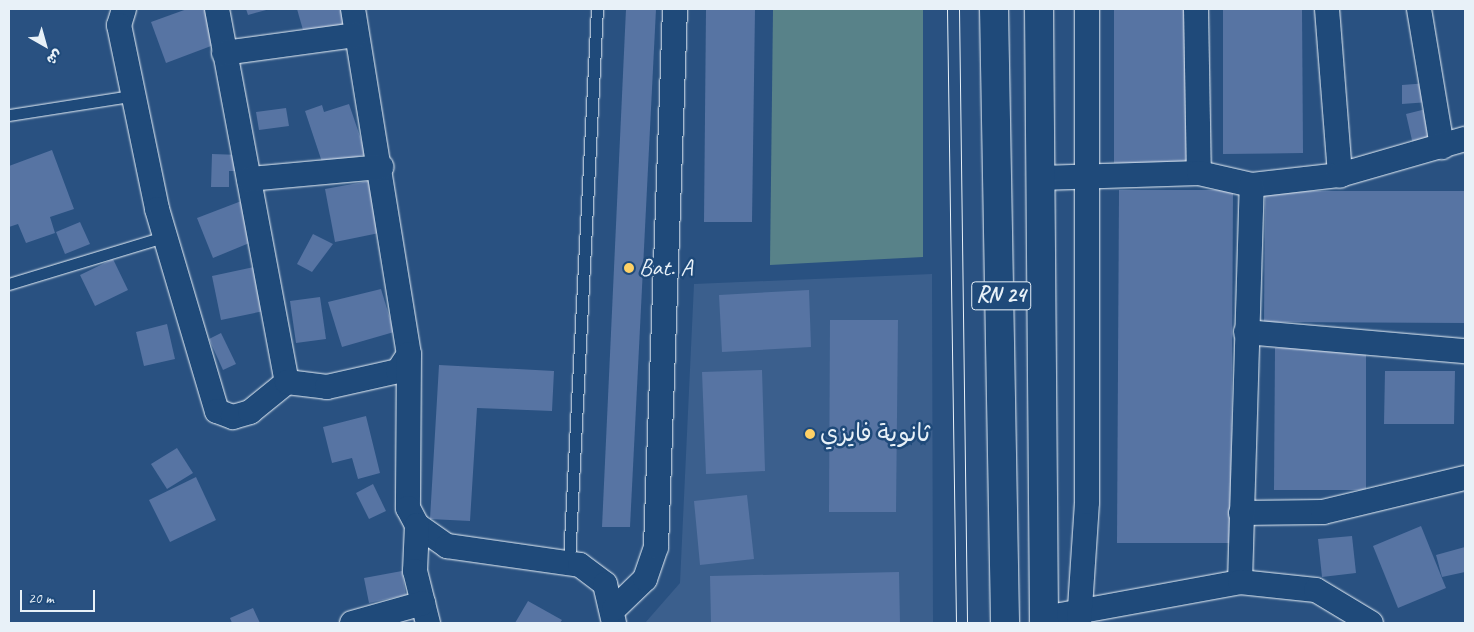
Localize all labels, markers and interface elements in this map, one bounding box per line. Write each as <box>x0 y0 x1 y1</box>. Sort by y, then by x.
north arrow <box>20 20 70 70</box>
text: ش <box>43 46 66 69</box>
place label: Bat. A <box>639 254 693 282</box>
marker: Bat. A <box>623 262 635 274</box>
road number: RN 24 <box>971 276 1031 316</box>
place label: ثانوية فايزي <box>820 420 930 448</box>
marker: ثانوية فايزي <box>804 428 816 440</box>
scale bar <box>22 580 98 612</box>
text: 20 m <box>28 589 54 608</box>

